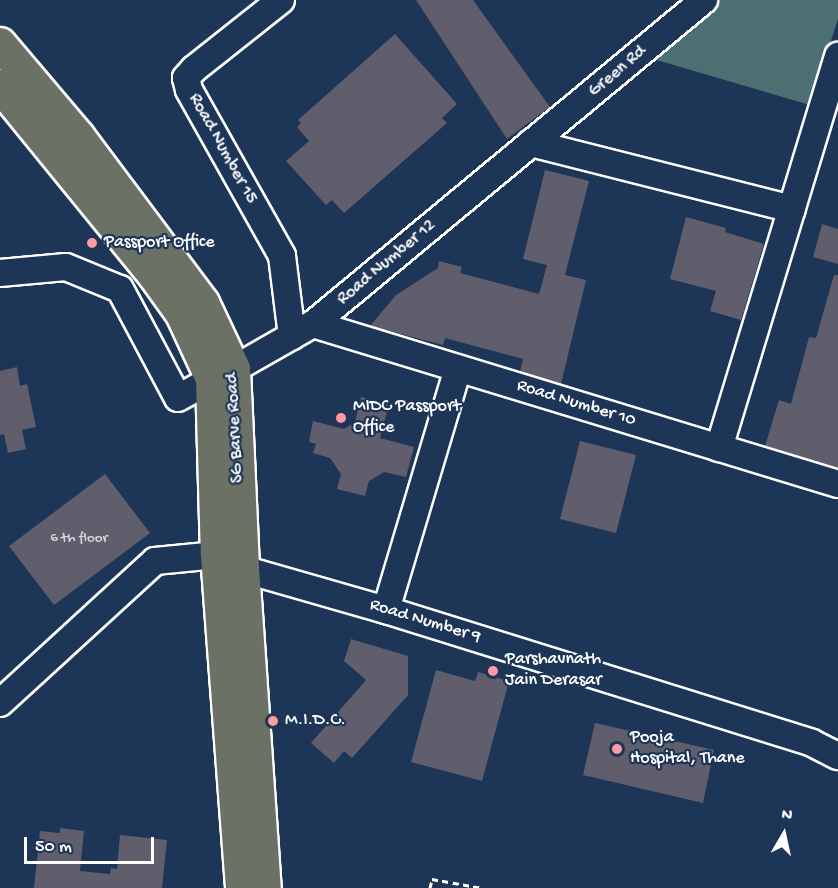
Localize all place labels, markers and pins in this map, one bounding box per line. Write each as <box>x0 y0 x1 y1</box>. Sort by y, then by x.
place label: Passport Office <box>104 232 215 254</box>
marker: Passport Office <box>85 236 99 250</box>
place label: MIDC Passport Office <box>353 397 461 440</box>
marker: MIDC Passport Office <box>334 411 348 425</box>
place label: Parshavnath Jain Derasar <box>505 650 602 692</box>
marker: Parshavnath Jain Derasar <box>486 664 500 678</box>
place label: M.I.D.C. <box>285 710 346 732</box>
marker: M.I.D.C. <box>266 714 280 728</box>
place label: Pooja Hospital, Thane <box>630 728 745 771</box>
marker: Pooja Hospital, Thane <box>608 740 626 758</box>

